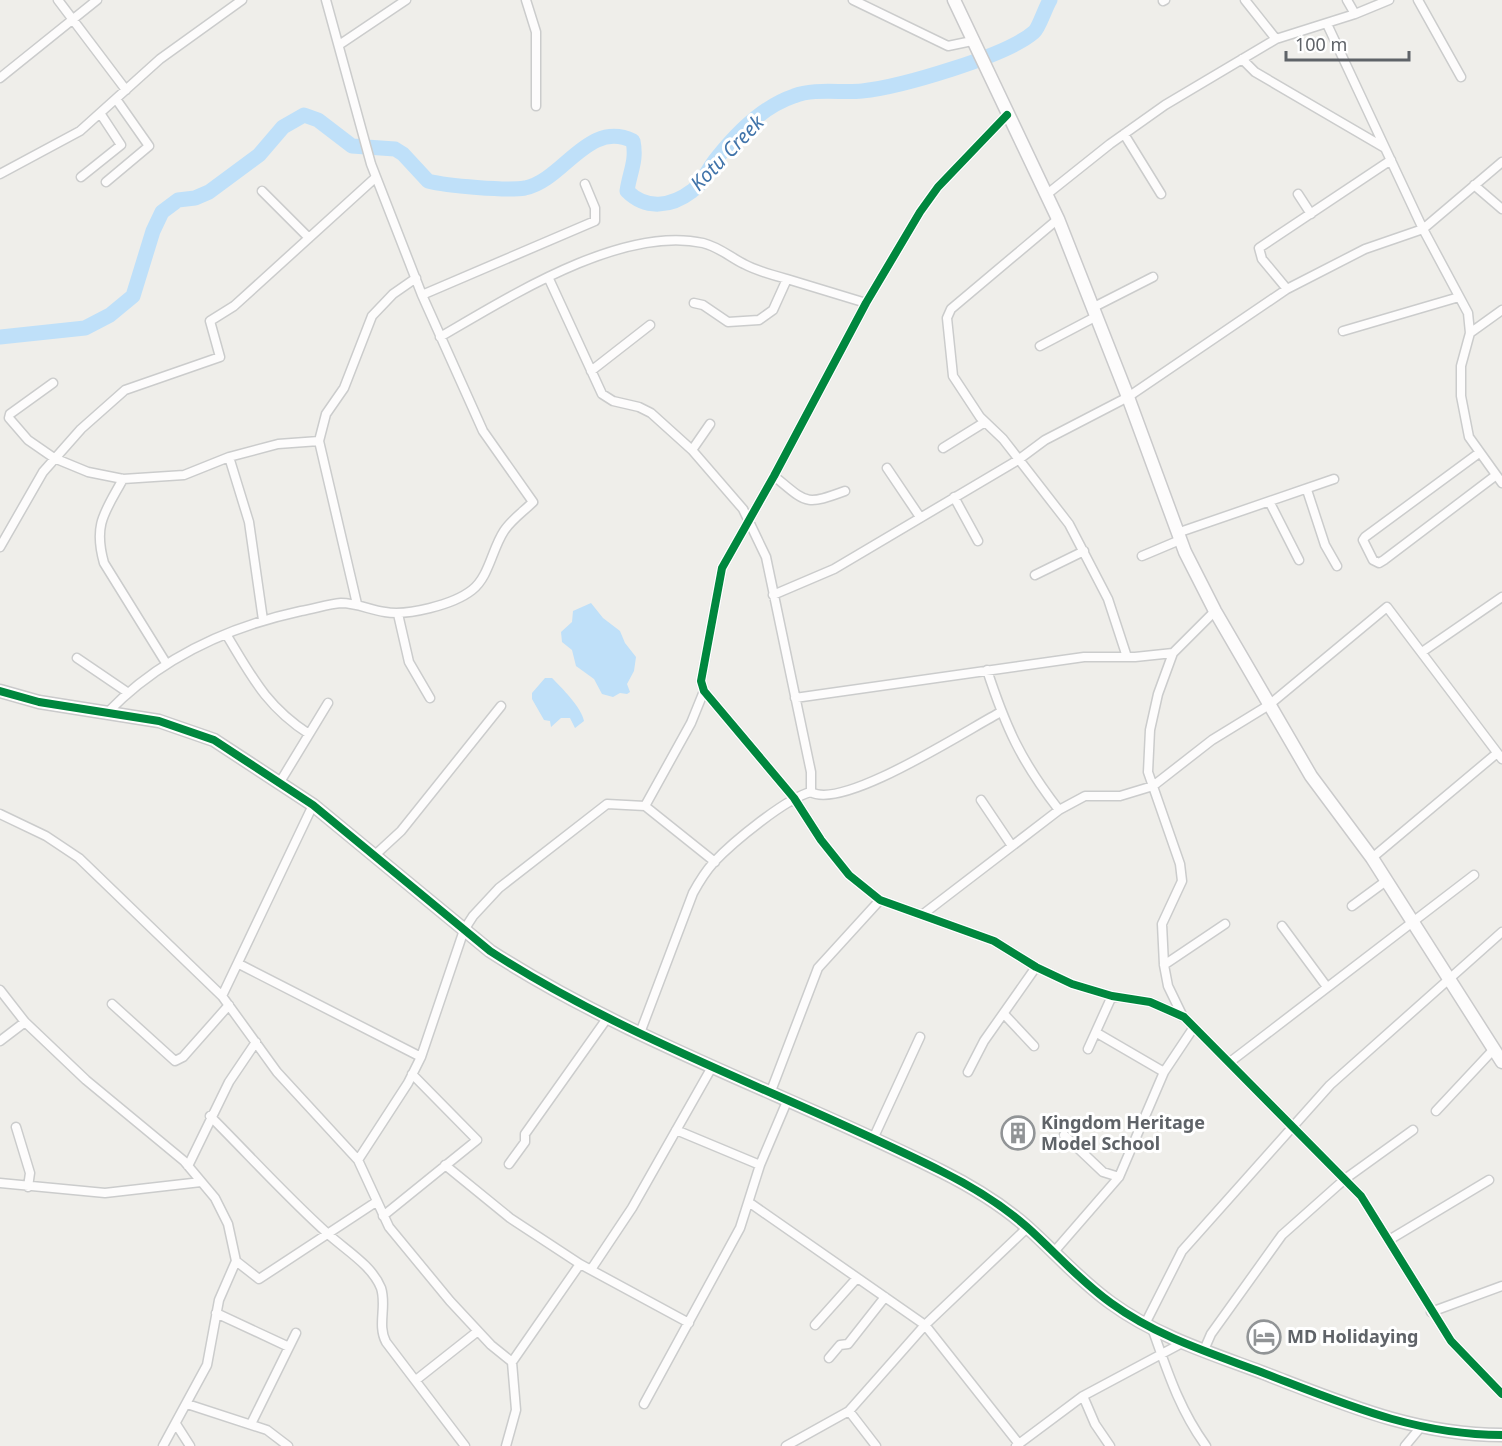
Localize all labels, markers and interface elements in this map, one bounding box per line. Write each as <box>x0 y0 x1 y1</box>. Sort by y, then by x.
scale bar <box>1286 24 1409 62</box>
text: 100 m <box>1295 32 1347 56</box>
water label: Kotu Creek <box>684 108 770 196</box>
place label: Kingdom Heritage Model School <box>1041 1110 1205 1155</box>
building icon: Kingdom Heritage Model School <box>1000 1115 1036 1151</box>
hotel icon: MD Holidaying <box>1246 1319 1282 1355</box>
place label: MD Holidaying <box>1287 1324 1419 1348</box>

